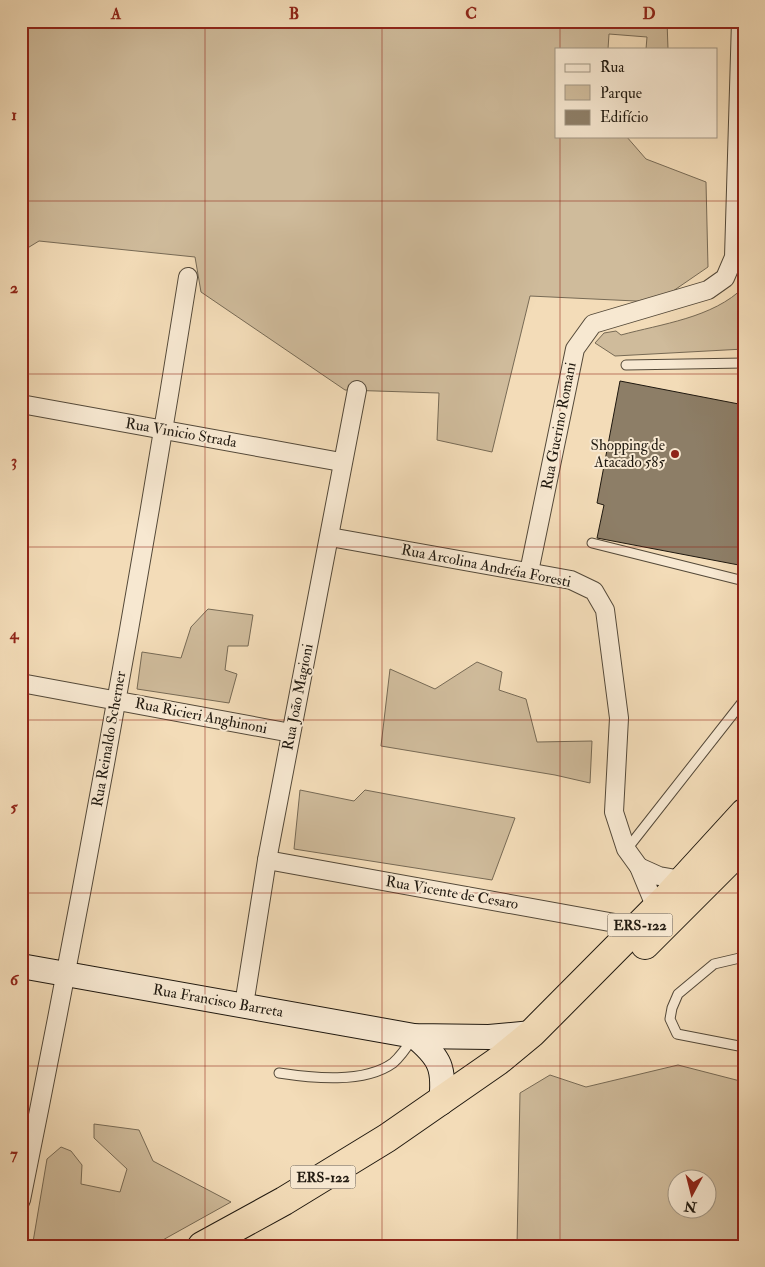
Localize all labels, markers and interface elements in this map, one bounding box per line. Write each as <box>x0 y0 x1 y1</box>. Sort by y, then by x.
text: A <box>110 4 122 24</box>
text: B <box>289 4 299 24</box>
text: C <box>465 4 477 24</box>
text: D <box>642 4 656 24</box>
legend <box>555 48 718 138</box>
text: Rua <box>600 58 625 77</box>
text: Parque <box>600 84 642 103</box>
text: 1 <box>11 105 17 125</box>
text: Edifício <box>600 108 648 127</box>
text: 2 <box>10 278 18 298</box>
street label: Rua Guerino Romani <box>537 361 581 491</box>
street label: Rua Vinicio Strada <box>124 414 239 452</box>
place label: Shopping de Atacado 585 <box>591 436 665 472</box>
marker: Shopping de Atacado 585 <box>669 448 681 460</box>
text: 3 <box>11 451 17 471</box>
street label: Rua Arcolina Andréia Foresti <box>399 540 573 592</box>
text: 4 <box>9 624 20 644</box>
street label: Rua João Magioni <box>278 642 319 752</box>
street label: Rua Reinaldo Scherner <box>88 669 130 808</box>
street label: Rua Ricieri Anghinoni <box>133 694 269 738</box>
text: 5 <box>10 797 18 817</box>
street label: Rua Vicente de Cesaro <box>384 872 520 914</box>
road number: ERS-122 <box>608 914 672 936</box>
text: 6 <box>10 970 20 990</box>
street label: Rua Francisco Barreta <box>151 980 286 1022</box>
text: 7 <box>10 1144 18 1164</box>
road number: ERS-122 <box>290 1166 356 1188</box>
north arrow <box>668 1170 718 1220</box>
text: N <box>683 1197 699 1216</box>

